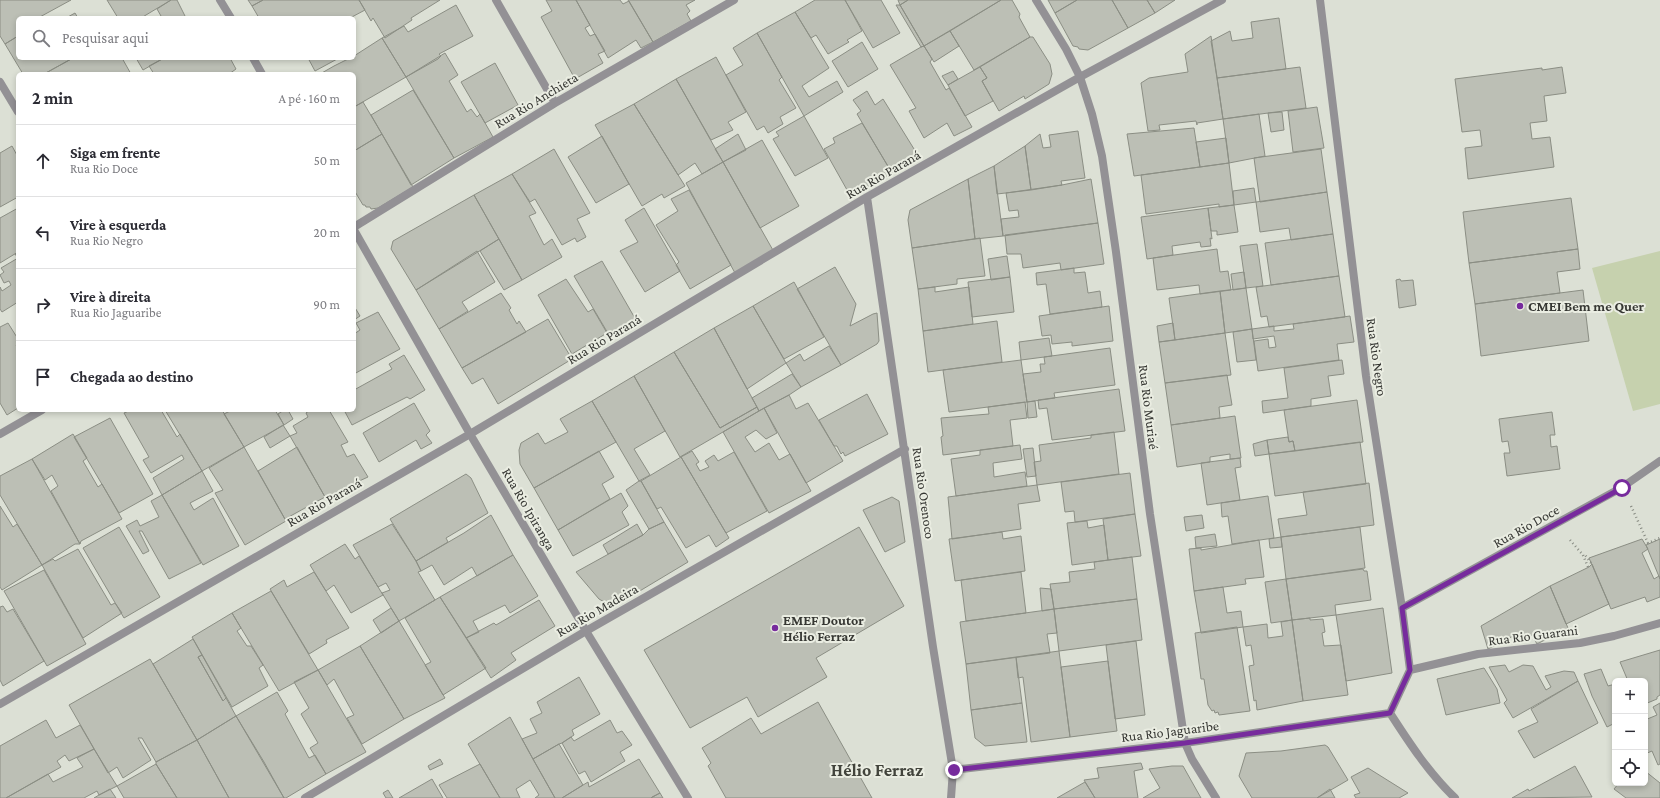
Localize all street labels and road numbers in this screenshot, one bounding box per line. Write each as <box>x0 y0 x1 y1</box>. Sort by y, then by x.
street label: Rua Rio Anchieta <box>491 68 581 131</box>
street label: Rua Rio Paraná <box>843 146 924 202</box>
street label: Rua Rio Paraná <box>564 310 644 367</box>
street label: Rua Rio Negro <box>1364 317 1390 397</box>
street label: Rua Rio Muriaé <box>1136 364 1162 450</box>
street label: Rua Rio Orenoco <box>910 446 938 540</box>
street label: Rua Rio Ipiranga <box>499 465 559 553</box>
street label: Rua Rio Paraná <box>284 474 365 530</box>
street label: Rua Rio Doce <box>1490 501 1562 551</box>
street label: Rua Rio Madeira <box>553 580 641 640</box>
street label: Rua Rio Guarani <box>1487 622 1579 648</box>
street label: Rua Rio Jaguaribe <box>1120 717 1220 745</box>

